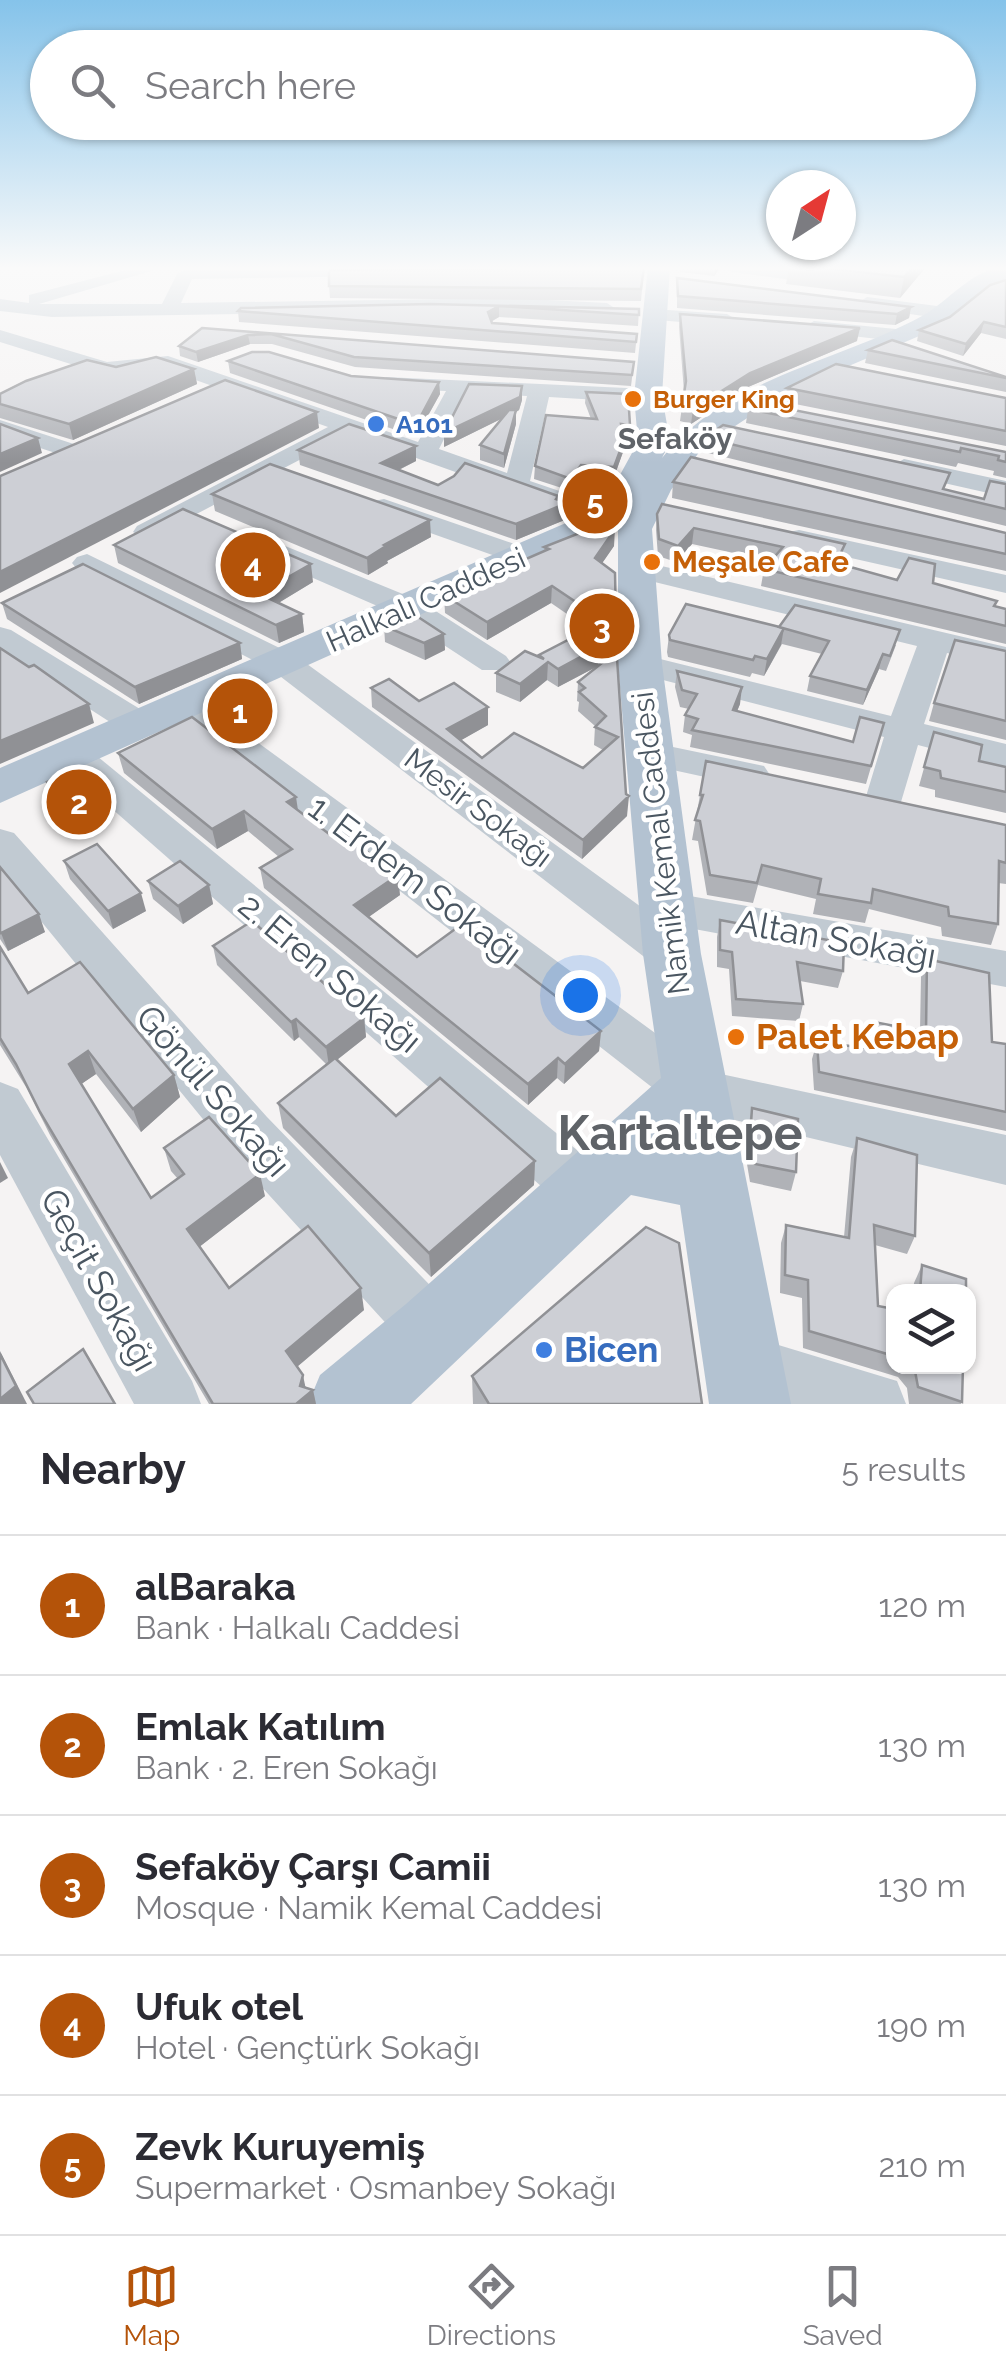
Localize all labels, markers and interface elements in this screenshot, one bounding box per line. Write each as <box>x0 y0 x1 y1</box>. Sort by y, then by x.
search box <box>30 30 976 140</box>
icon: search <box>65 58 120 113</box>
text: Search here <box>145 63 356 108</box>
north arrow <box>766 170 856 260</box>
place label: Burger King <box>653 384 795 414</box>
marker: Burger King <box>622 388 644 410</box>
place label: A101 <box>396 409 453 439</box>
marker: A101 <box>365 413 387 435</box>
district label: Sefaköy <box>618 421 733 456</box>
pin: 5 <box>562 464 628 538</box>
pin: 4 <box>220 528 286 602</box>
street label: Halkalı Caddesi <box>321 540 531 659</box>
place label: Meşale Cafe <box>672 544 849 579</box>
marker: Meşale Cafe <box>641 551 663 573</box>
pin: 3 <box>570 588 634 664</box>
pin: 1 <box>208 674 272 748</box>
street label: Namik Kemal Caddesi <box>625 690 696 996</box>
street label: Mesir Sokağı <box>398 741 559 874</box>
pin: 2 <box>46 764 112 840</box>
street label: 1. Erdem Sokağı <box>301 786 530 973</box>
street label: 2. Eren Sokağı <box>231 884 430 1061</box>
street label: Altan Sokağı <box>733 901 939 976</box>
your location <box>555 970 606 1021</box>
street label: Gönül Sokağı <box>128 997 299 1185</box>
place label: Palet Kebap <box>756 1016 959 1057</box>
marker: Palet Kebap <box>725 1026 747 1048</box>
district label: Kartaltepe <box>557 1105 803 1161</box>
street label: Geçit Sokağı <box>33 1181 166 1378</box>
map controls <box>886 1284 976 1374</box>
button: layers <box>886 1284 976 1374</box>
place label: Bicen <box>564 1329 658 1370</box>
marker: Bicen <box>533 1339 555 1361</box>
text: Nearby <box>40 1445 186 1494</box>
text: 5 results <box>842 1451 966 1488</box>
text: alBaraka <box>135 1564 296 1609</box>
text: 1 <box>65 1587 80 1624</box>
text: 120 m <box>878 1587 966 1624</box>
text: Bank · Halkalı Caddesi <box>135 1609 460 1646</box>
text: Emlak Katılım <box>135 1704 386 1749</box>
text: 2 <box>63 1727 82 1764</box>
text: 130 m <box>878 1727 966 1764</box>
text: Bank · 2. Eren Sokağı <box>135 1749 438 1786</box>
text: Sefaköy Çarşı Camii <box>135 1844 491 1889</box>
text: 3 <box>64 1867 81 1904</box>
text: 130 m <box>878 1867 966 1904</box>
text: Mosque · Namik Kemal Caddesi <box>135 1889 602 1926</box>
text: Ufuk otel <box>135 1984 303 2029</box>
text: 4 <box>63 2007 82 2044</box>
text: 190 m <box>876 2007 966 2044</box>
text: Hotel · Gençtürk Sokağı <box>135 2029 480 2066</box>
text: Zevk Kuruyemiş <box>135 2124 425 2169</box>
text: 5 <box>64 2147 81 2184</box>
text: 210 m <box>878 2147 966 2184</box>
text: Supermarket · Osmanbey Sokağı <box>135 2169 616 2206</box>
tab: Map <box>123 2259 180 2352</box>
tab: Directions <box>427 2259 556 2352</box>
tab: Saved <box>803 2259 883 2352</box>

